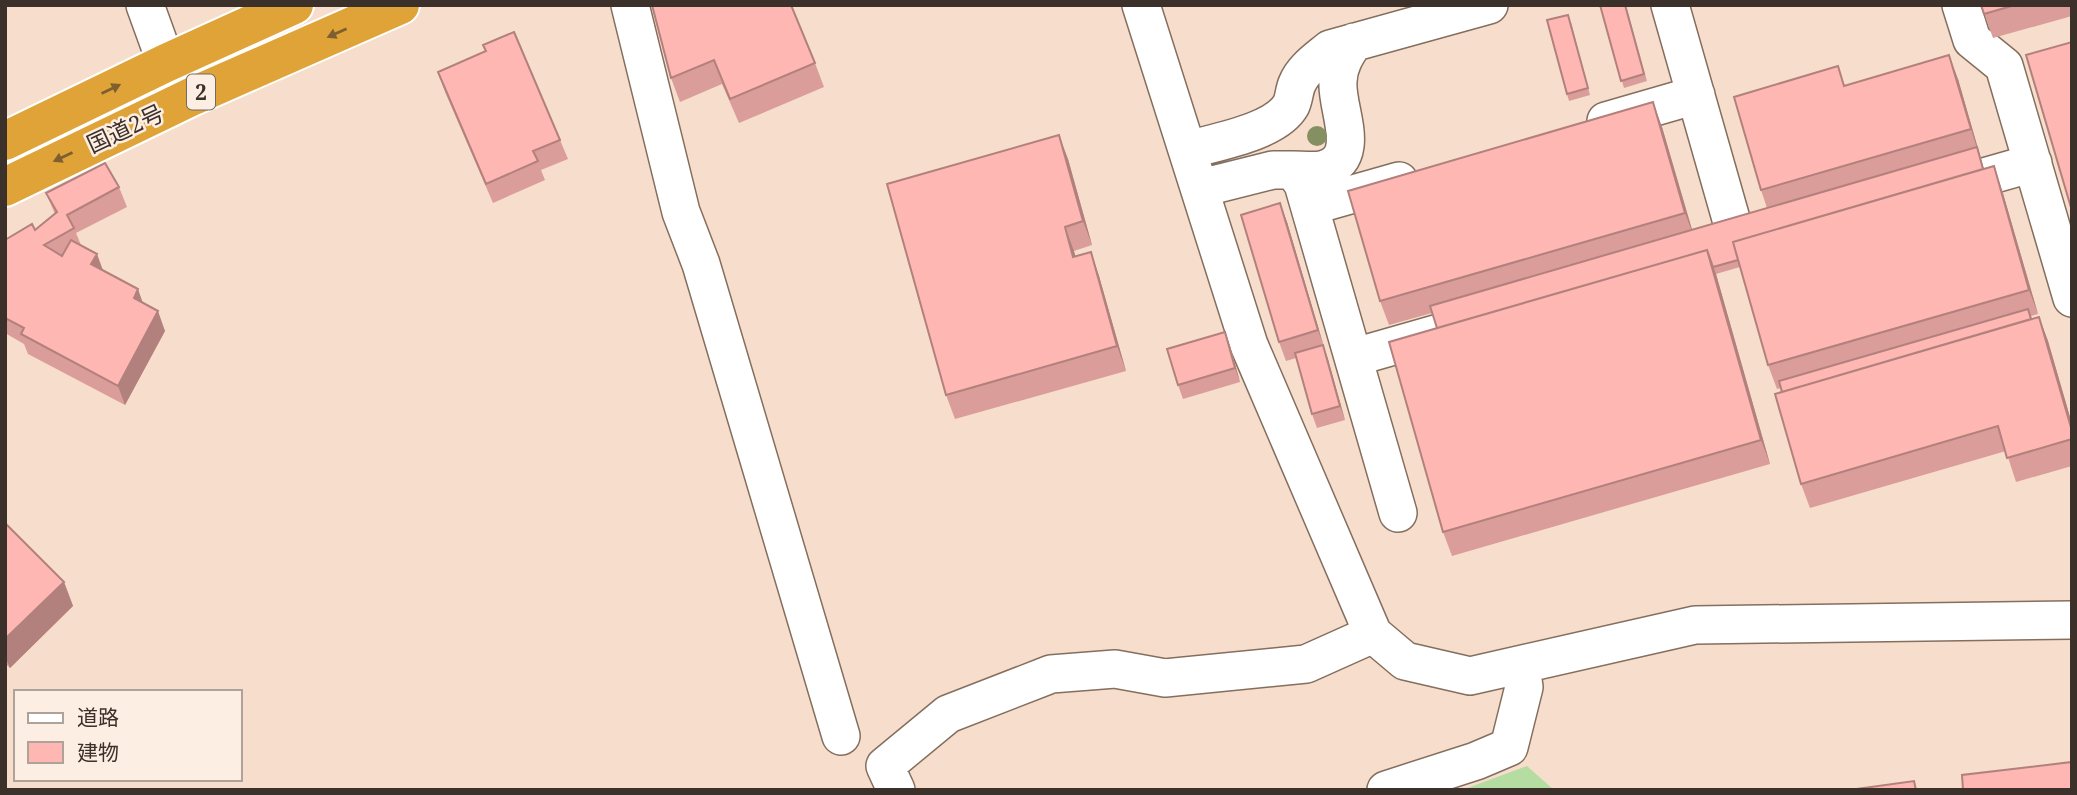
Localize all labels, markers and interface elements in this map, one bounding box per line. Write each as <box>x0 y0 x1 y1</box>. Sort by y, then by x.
one-way arrow <box>327 28 348 39</box>
road number: 2 <box>187 74 215 110</box>
one-way arrow <box>101 84 121 95</box>
street label: 国道2号 <box>81 96 169 160</box>
one-way arrow <box>53 152 74 163</box>
legend <box>14 690 242 781</box>
text: 道路 <box>77 703 119 731</box>
text: 建物 <box>77 738 119 766</box>

